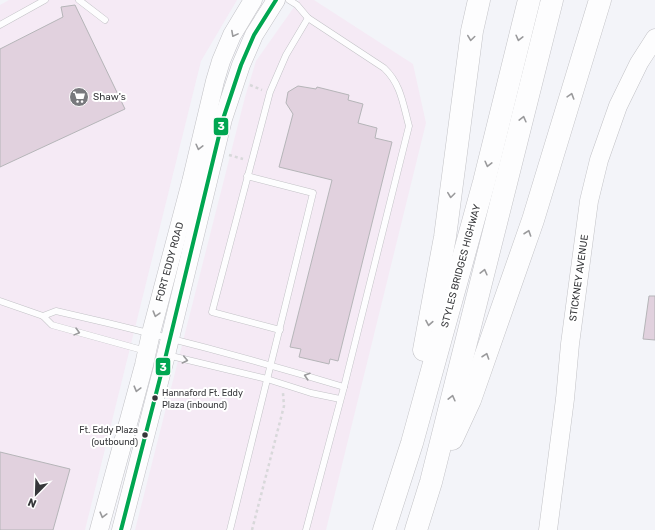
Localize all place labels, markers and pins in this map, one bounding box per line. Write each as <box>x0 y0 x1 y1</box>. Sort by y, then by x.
supermarket icon: Shaw's <box>68 86 90 108</box>
place label: Shaw's <box>93 91 126 103</box>
place label: Hannaford Ft. Eddy Plaza (inbound) <box>162 388 243 410</box>
marker: Hannaford Ft. Eddy Plaza (inbound) <box>150 393 160 403</box>
place label: Ft. Eddy Plaza (outbound) <box>79 425 138 447</box>
marker: Ft. Eddy Plaza (outbound) <box>140 430 150 440</box>

